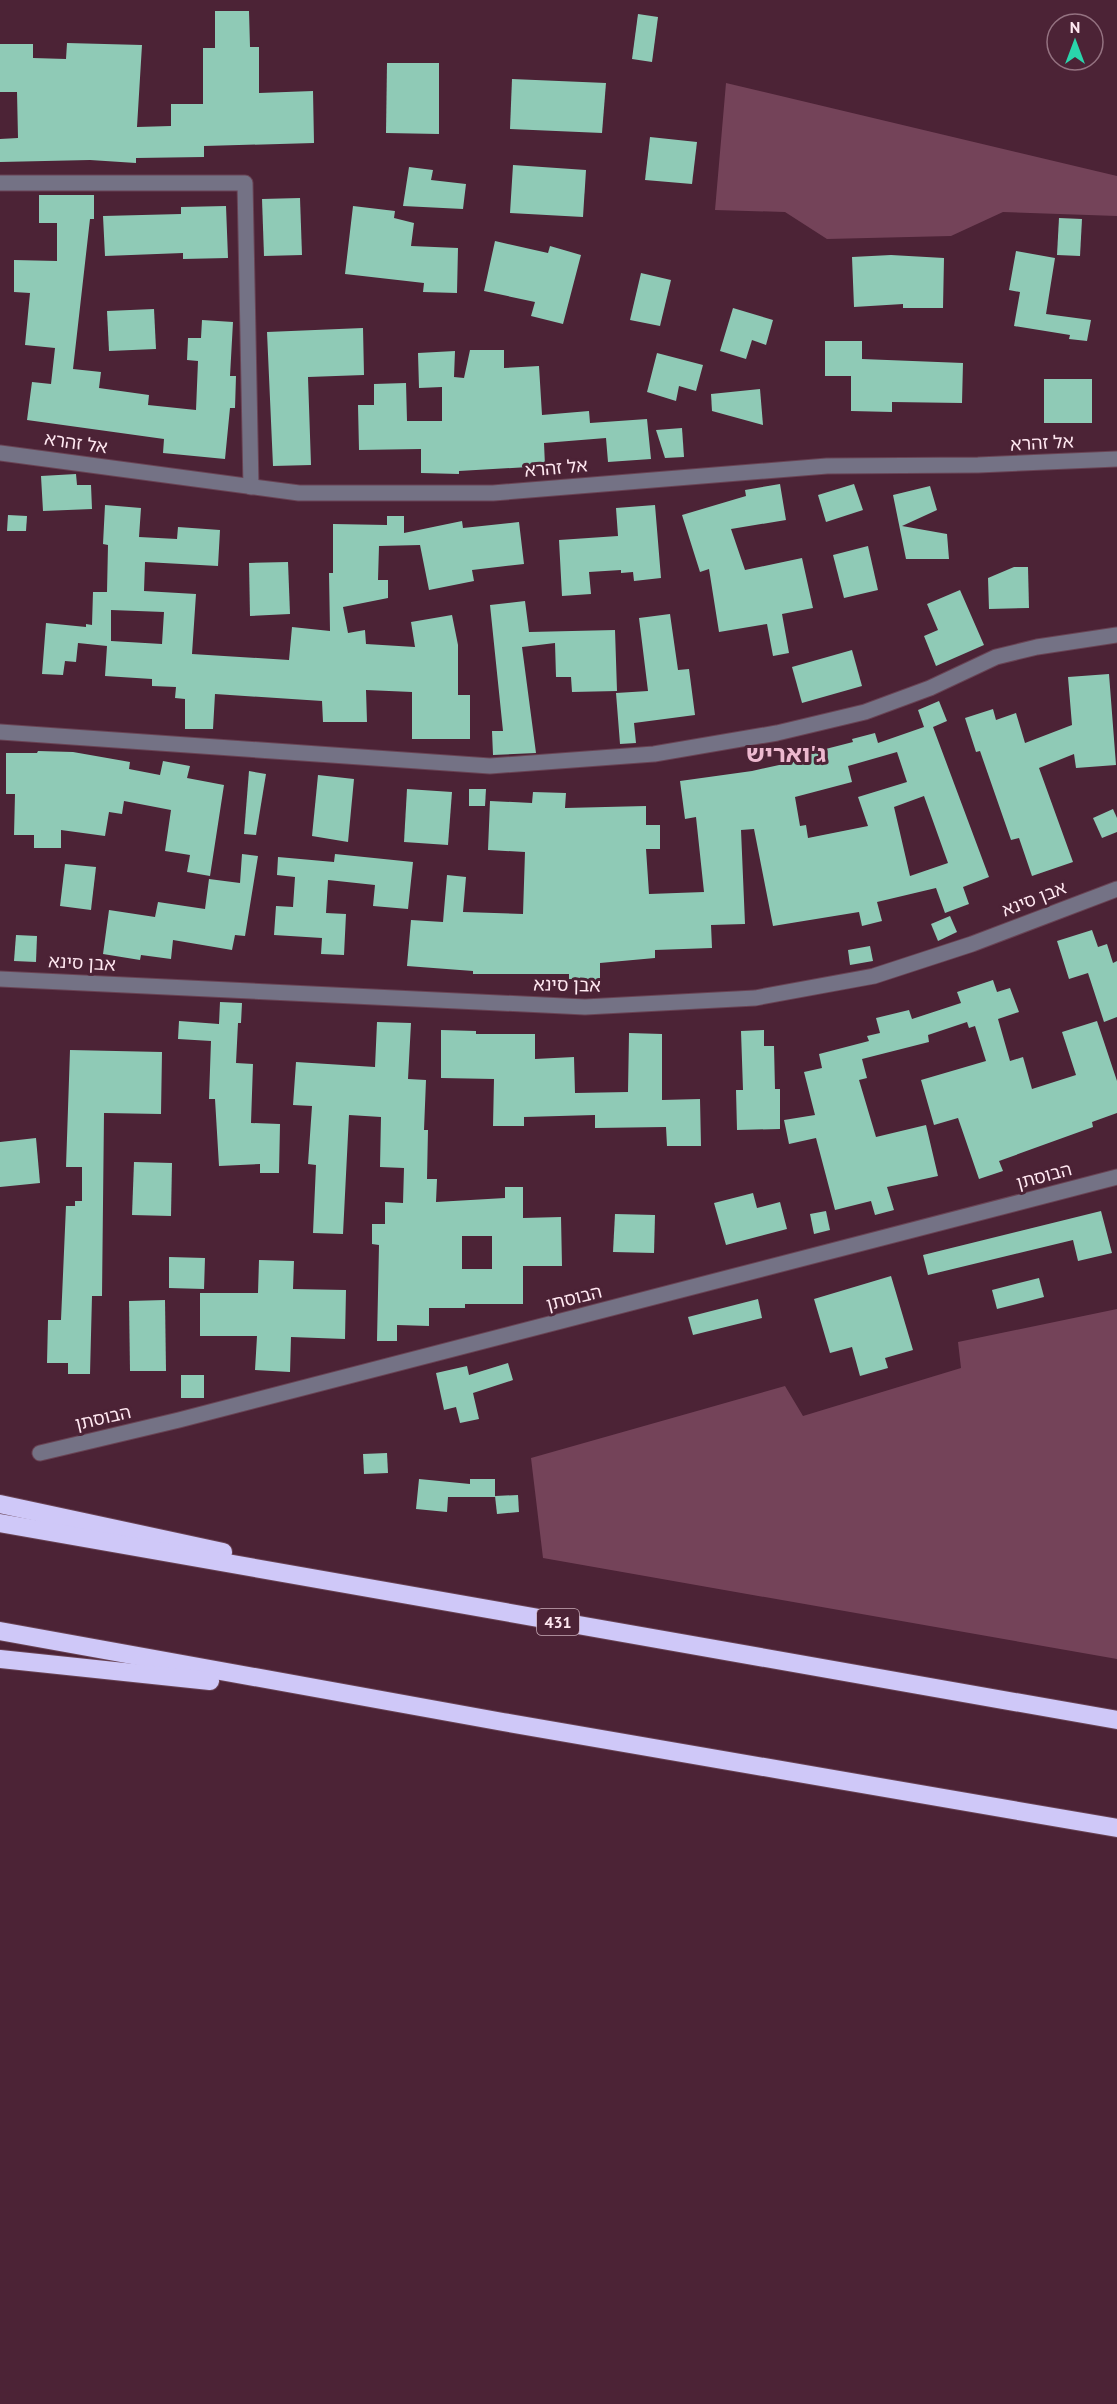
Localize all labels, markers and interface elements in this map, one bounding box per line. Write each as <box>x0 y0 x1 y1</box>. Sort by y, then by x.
north arrow <box>1045 12 1105 72</box>
text: N <box>1070 17 1080 37</box>
street label: אל זהרא <box>43 427 109 458</box>
street label: אל זהרא <box>1010 429 1074 456</box>
street label: אל זהרא <box>523 453 589 482</box>
district label: ג'ואריש <box>746 738 826 769</box>
street label: אבן סינא <box>998 876 1069 921</box>
street label: אבן סינא <box>48 949 116 976</box>
street label: אבן סינא <box>533 972 601 997</box>
street label: הבוסתן <box>1014 1157 1074 1194</box>
street label: הבוסתן <box>544 1279 604 1316</box>
street label: הבוסתן <box>73 1400 133 1435</box>
road number: 431 <box>537 1609 579 1635</box>

